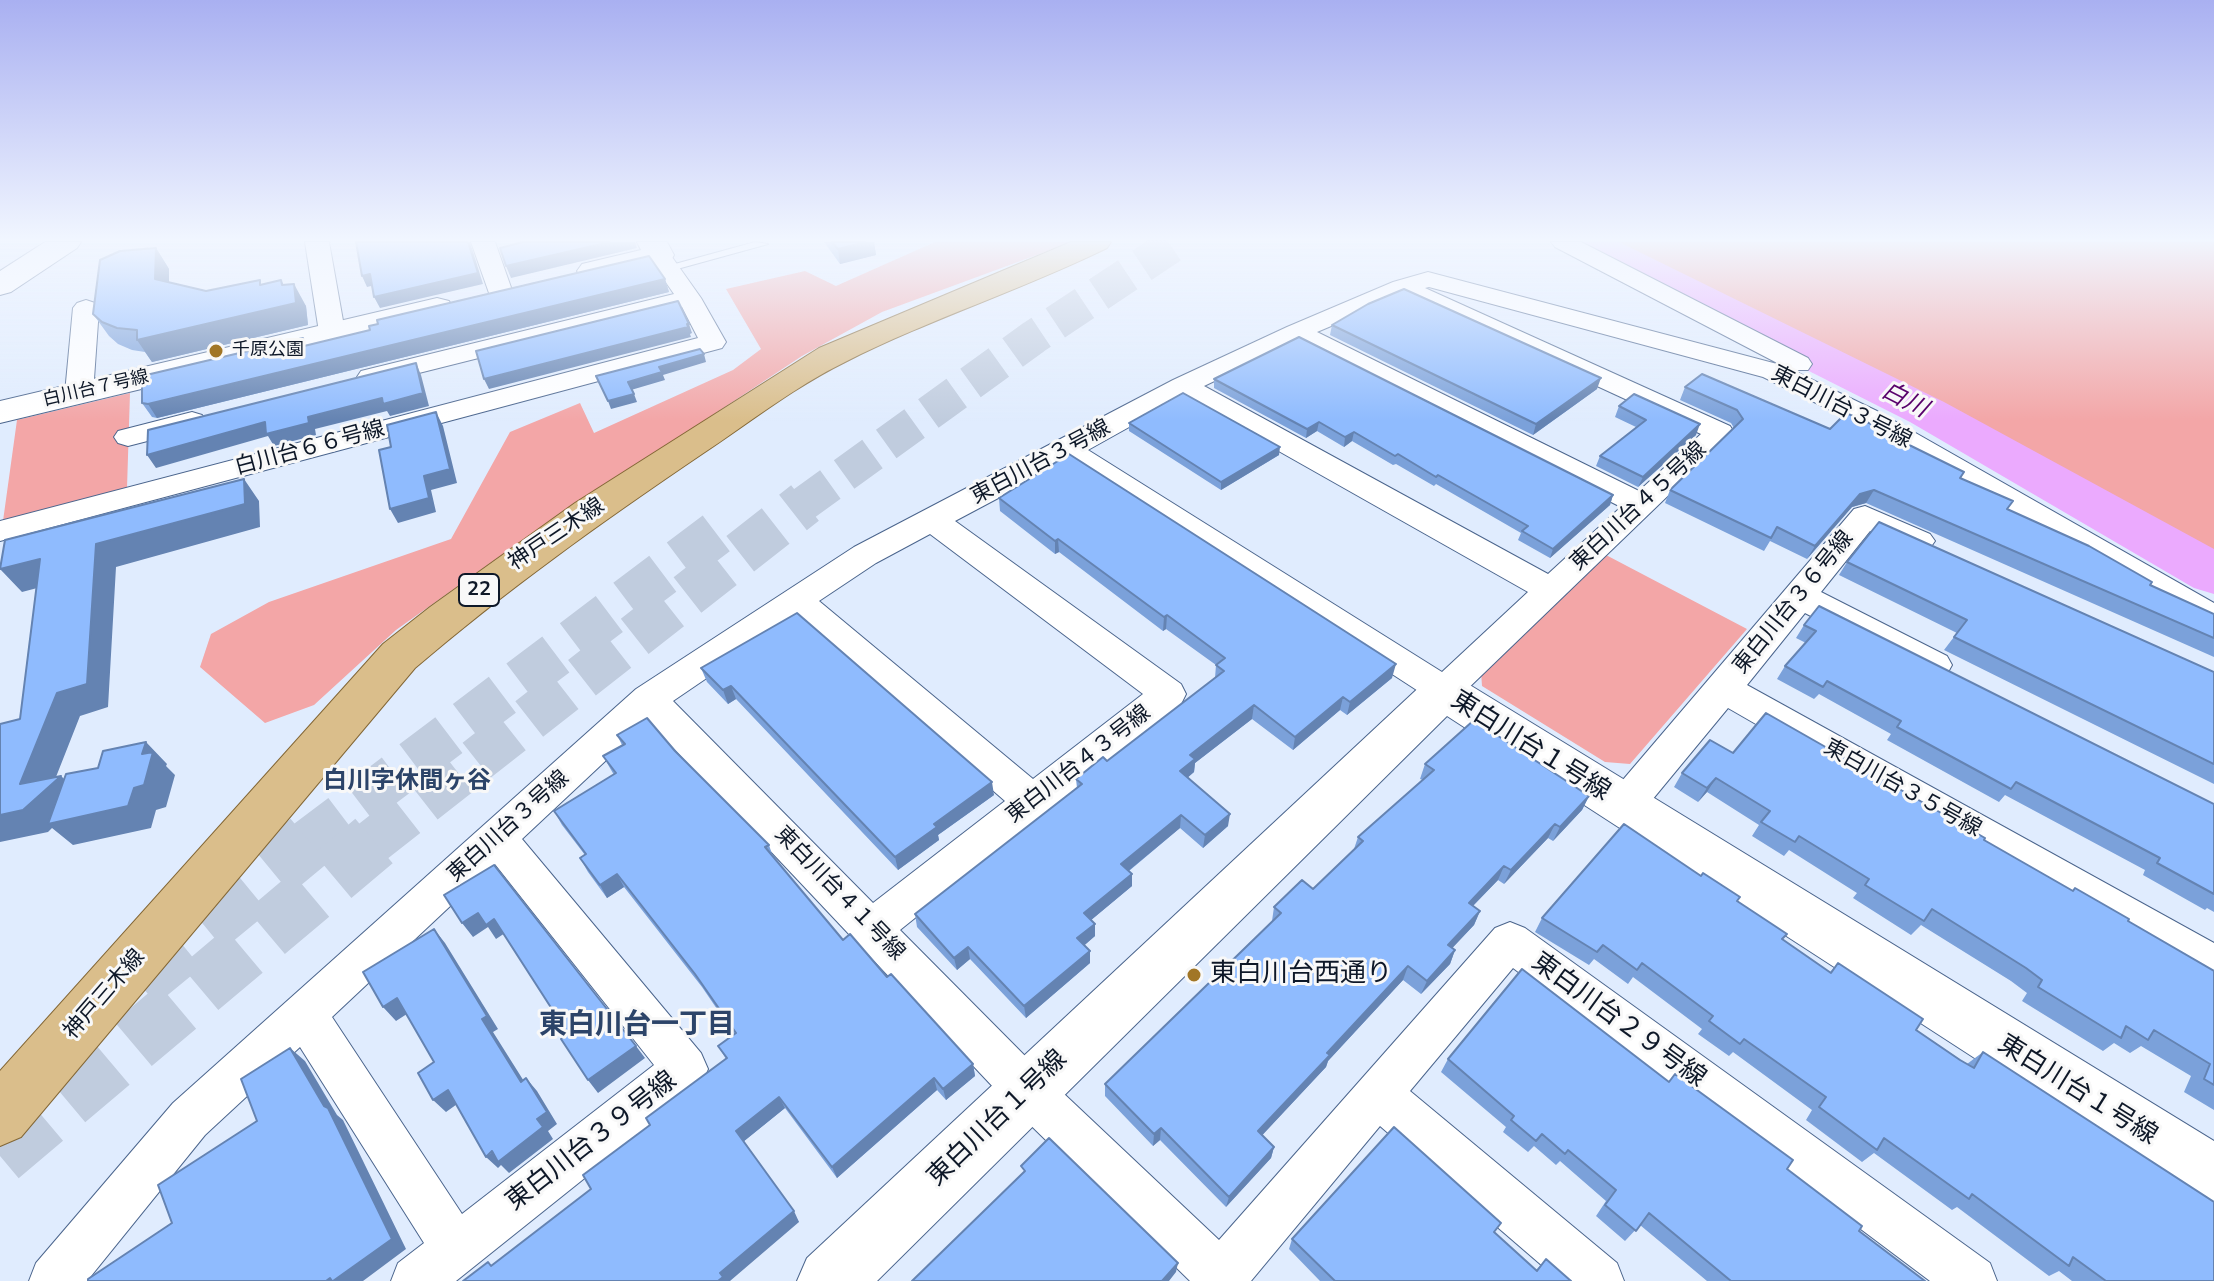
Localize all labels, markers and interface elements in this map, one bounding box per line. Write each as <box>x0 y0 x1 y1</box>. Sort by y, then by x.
place label: 千原公園 <box>232 340 304 362</box>
marker: 千原公園 <box>207 342 225 360</box>
street label: 東白川台３号線 <box>1766 361 1916 455</box>
street label: 白川台７号線 <box>41 366 151 412</box>
water label: 白川 <box>1876 377 1932 425</box>
street label: 東白川台３号線 <box>967 415 1115 511</box>
street label: 白川台６６号線 <box>232 416 388 482</box>
street label: 東白川台４５号線 <box>1566 437 1712 577</box>
street label: 神戸三木線 <box>504 493 610 577</box>
street label: 東白川台３６号線 <box>1728 526 1860 680</box>
road number: 22 <box>459 574 499 606</box>
street label: 東白川台１号線 <box>1445 686 1615 808</box>
street label: 東白川台４３号線 <box>1002 700 1156 830</box>
street label: 東白川台３５号線 <box>1819 735 1985 843</box>
street label: 東白川台３号線 <box>443 766 575 888</box>
district label: 白川字休間ヶ谷 <box>323 768 491 796</box>
street label: 東白川台４１号線 <box>768 822 910 966</box>
street label: 神戸三木線 <box>59 945 151 1045</box>
street label: 東白川台２９号線 <box>1525 947 1711 1095</box>
place label: 東白川台西通り <box>1210 959 1392 991</box>
marker: 東白川台西通り <box>1185 966 1203 984</box>
district label: 東白川台一丁目 <box>539 1009 735 1043</box>
street label: 東白川台１号線 <box>1992 1030 2162 1152</box>
street label: 東白川台１号線 <box>922 1045 1074 1193</box>
street label: 東白川台３９号線 <box>500 1066 684 1218</box>

